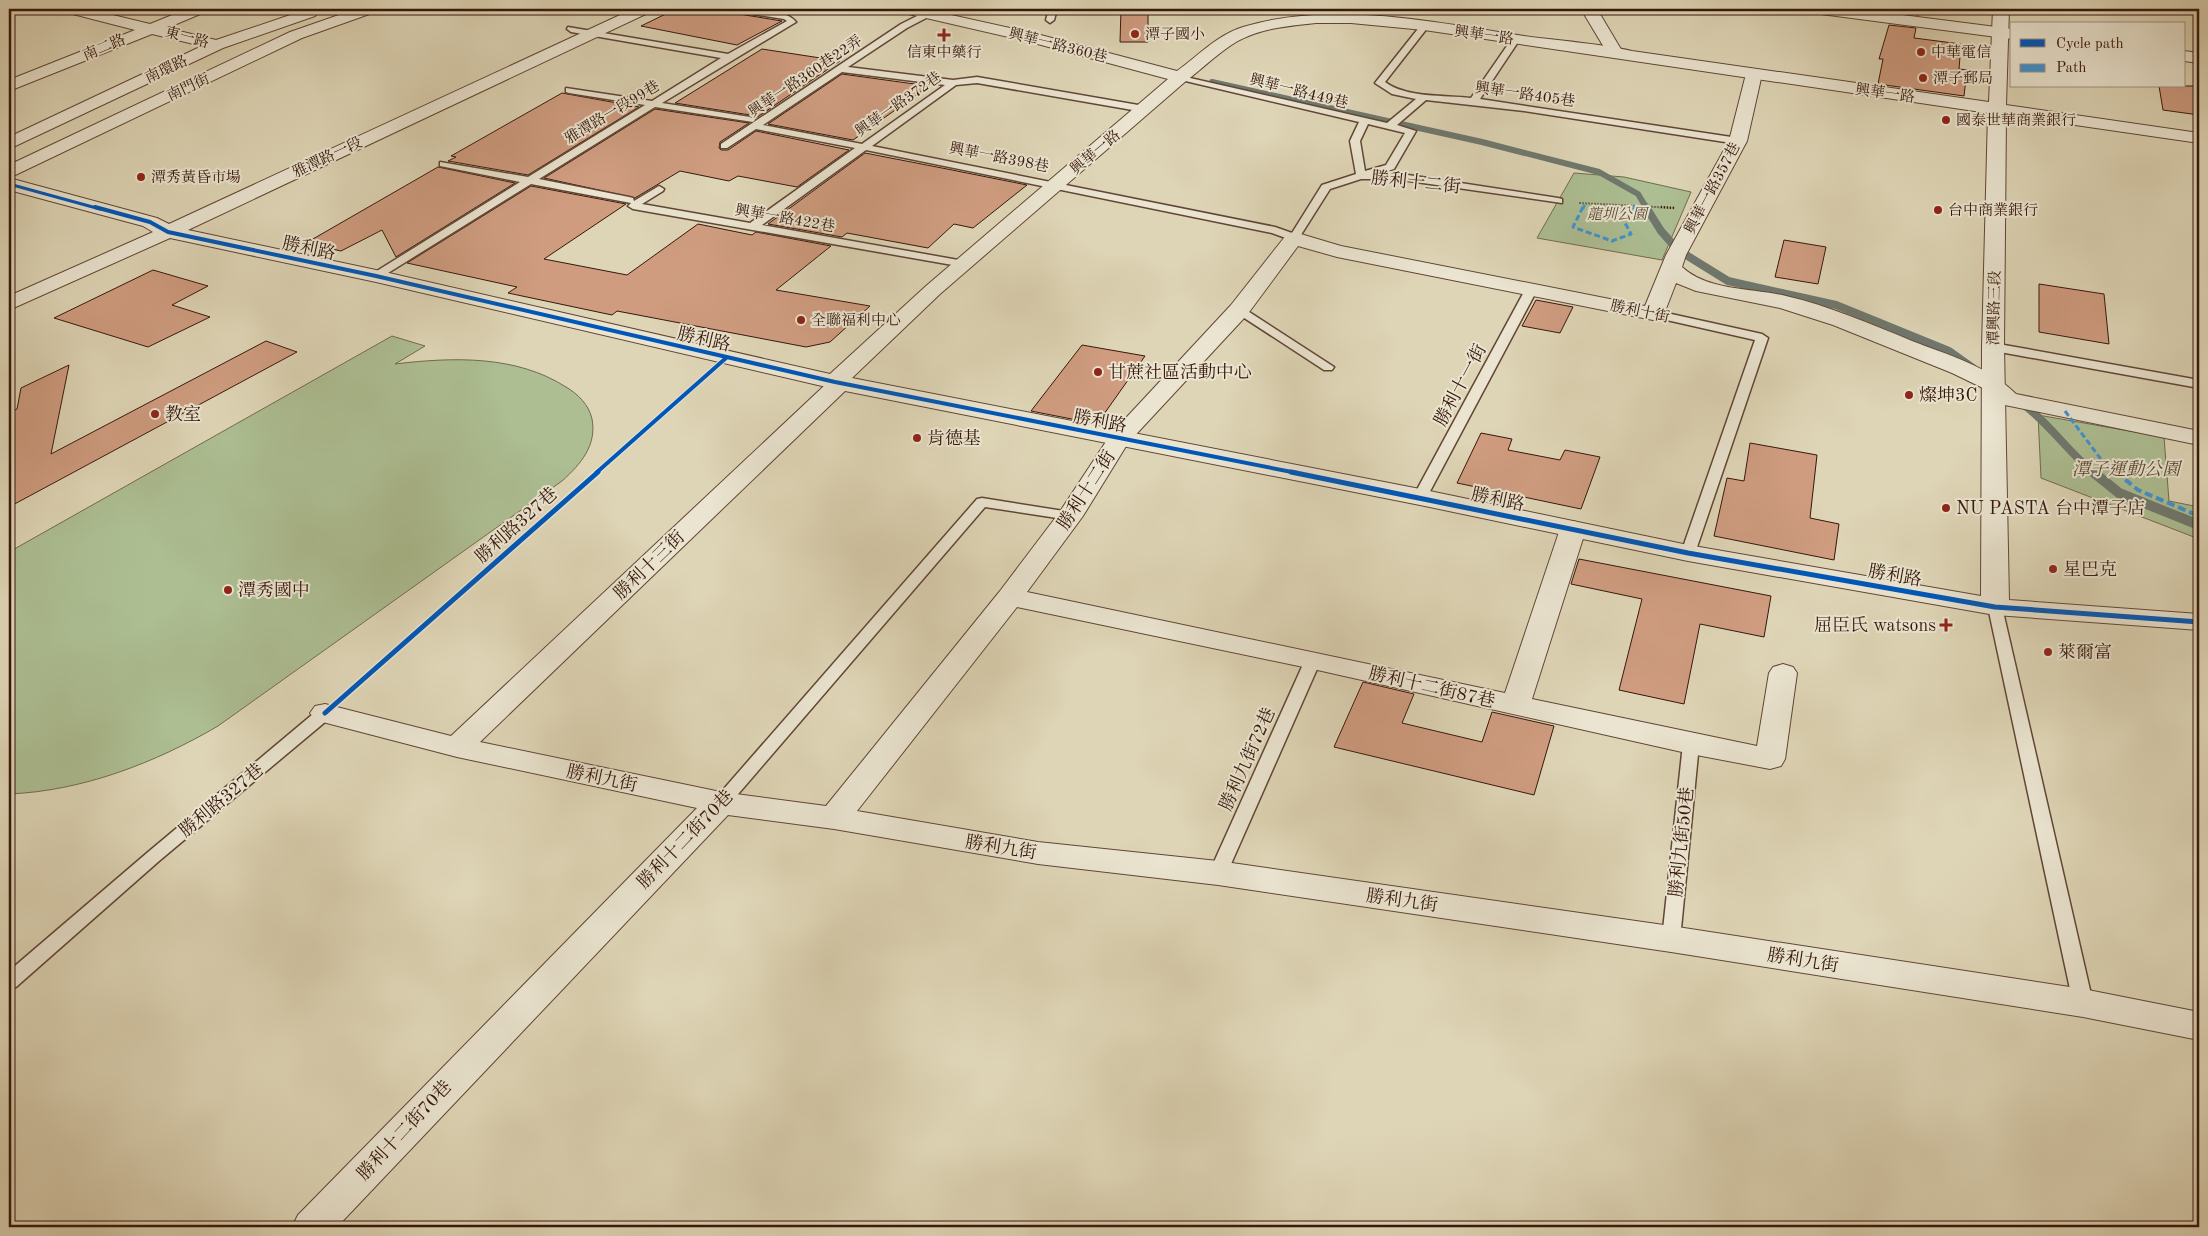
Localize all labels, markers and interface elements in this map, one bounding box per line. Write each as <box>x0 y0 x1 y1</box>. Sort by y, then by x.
legend <box>2010 22 2186 88</box>
street label: 東一路 <box>163 23 211 52</box>
street label: 興華一路 <box>1453 23 1515 48</box>
street label: 興華一路360巷 <box>1007 25 1109 66</box>
place label: 潭子國小 <box>1145 26 1205 43</box>
marker: 潭子國小 <box>1129 28 1141 40</box>
marker: 信東中藥行 <box>938 29 950 41</box>
street label: 南二路 <box>80 31 128 64</box>
street label: 興華一路360巷22弄 <box>745 32 865 121</box>
text: Cycle path <box>2056 37 2124 52</box>
place label: 信東中藥行 <box>906 44 982 61</box>
place label: 中華電信 <box>1931 44 1991 61</box>
marker: 中華電信 <box>1915 46 1927 58</box>
street label: 南環路 <box>142 52 190 87</box>
text: Path <box>2056 61 2086 76</box>
street label: 興華一路372巷 <box>852 68 945 140</box>
street label: 南門街 <box>164 70 212 105</box>
place label: 潭子郵局 <box>1933 70 1993 87</box>
street label: 興華一路449巷 <box>1248 71 1350 112</box>
marker: 潭子郵局 <box>1917 72 1929 84</box>
street label: 雅潭路一段99巷 <box>562 77 663 147</box>
street label: 興華一路405巷 <box>1474 79 1576 110</box>
street label: 興華一路 <box>1854 81 1916 106</box>
place label: 國泰世華商業銀行 <box>1956 112 2076 129</box>
marker: 國泰世華商業銀行 <box>1940 114 1952 126</box>
street label: 興華一路 <box>1067 127 1124 178</box>
street label: 雅潭路一段 <box>290 134 365 181</box>
street label: 興華一路398巷 <box>948 140 1050 175</box>
street label: 興華一路357巷 <box>1681 140 1744 237</box>
street label: 勝利十二街 <box>1370 167 1462 197</box>
place label: 潭秀黃昏市場 <box>151 169 241 186</box>
marker: 潭秀黃昏市場 <box>135 171 147 183</box>
street label: 興華一路422巷 <box>734 201 836 236</box>
place label: 台中商業銀行 <box>1948 202 2038 219</box>
marker: 台中商業銀行 <box>1932 204 1944 216</box>
park label: 龍圳公園 <box>1587 206 1649 223</box>
street label: 勝利路 <box>281 233 337 263</box>
street label: 潭興路三段 <box>1985 270 2004 346</box>
street label: 勝利十街 <box>1609 297 1671 326</box>
place label: 全聯福利中心 <box>811 312 901 329</box>
marker: 全聯福利中心 <box>795 314 807 326</box>
street label: 勝利路 <box>675 323 733 355</box>
street label: 勝利十一街 <box>1430 341 1490 429</box>
place label: 甘蔗社區活動中心 <box>1108 362 1252 382</box>
marker: 甘蔗社區活動中心 <box>1092 366 1104 378</box>
place label: 燦坤3C <box>1919 385 1978 405</box>
marker: 燦坤3C <box>1903 389 1915 401</box>
place label: 教室 <box>165 404 201 424</box>
street label: 勝利路 <box>1072 406 1128 436</box>
marker: 教室 <box>149 408 161 420</box>
place label: 肯德基 <box>927 428 981 448</box>
marker: 肯德基 <box>911 432 923 444</box>
street label: 勝利十二街 <box>1053 447 1119 533</box>
park label: 潭子運動公園 <box>2072 459 2183 479</box>
street label: 勝利路327巷 <box>471 483 561 567</box>
street label: 勝利路 <box>1470 484 1526 514</box>
place label: NU PASTA 台中潭子店 <box>1956 498 2145 518</box>
marker: NU PASTA 台中潭子店 <box>1940 502 1952 514</box>
street label: 勝利十三街 <box>610 527 688 603</box>
place label: 星巴克 <box>2063 559 2117 579</box>
street label: 勝利路 <box>1867 560 1923 590</box>
marker: 星巴克 <box>2047 563 2059 575</box>
place label: 潭秀國中 <box>238 580 310 600</box>
marker: 潭秀國中 <box>222 584 234 596</box>
place label: 屈臣氏 watsons <box>1814 616 1936 635</box>
marker: 屈臣氏 watsons <box>1940 619 1952 631</box>
place label: 萊爾富 <box>2058 642 2112 662</box>
marker: 萊爾富 <box>2042 646 2054 658</box>
street label: 勝利十二街87巷 <box>1367 663 1497 711</box>
street label: 勝利九街72巷 <box>1215 704 1279 814</box>
street label: 勝利路327巷 <box>175 759 267 841</box>
street label: 勝利九街 <box>565 761 639 795</box>
street label: 勝利十二街70巷 <box>633 786 737 892</box>
street label: 勝利九街50巷 <box>1665 786 1697 898</box>
street label: 勝利九街 <box>964 831 1038 863</box>
street label: 勝利九街 <box>1365 885 1439 915</box>
street label: 勝利九街 <box>1766 944 1840 976</box>
street label: 勝利十二街70巷 <box>353 1076 455 1184</box>

